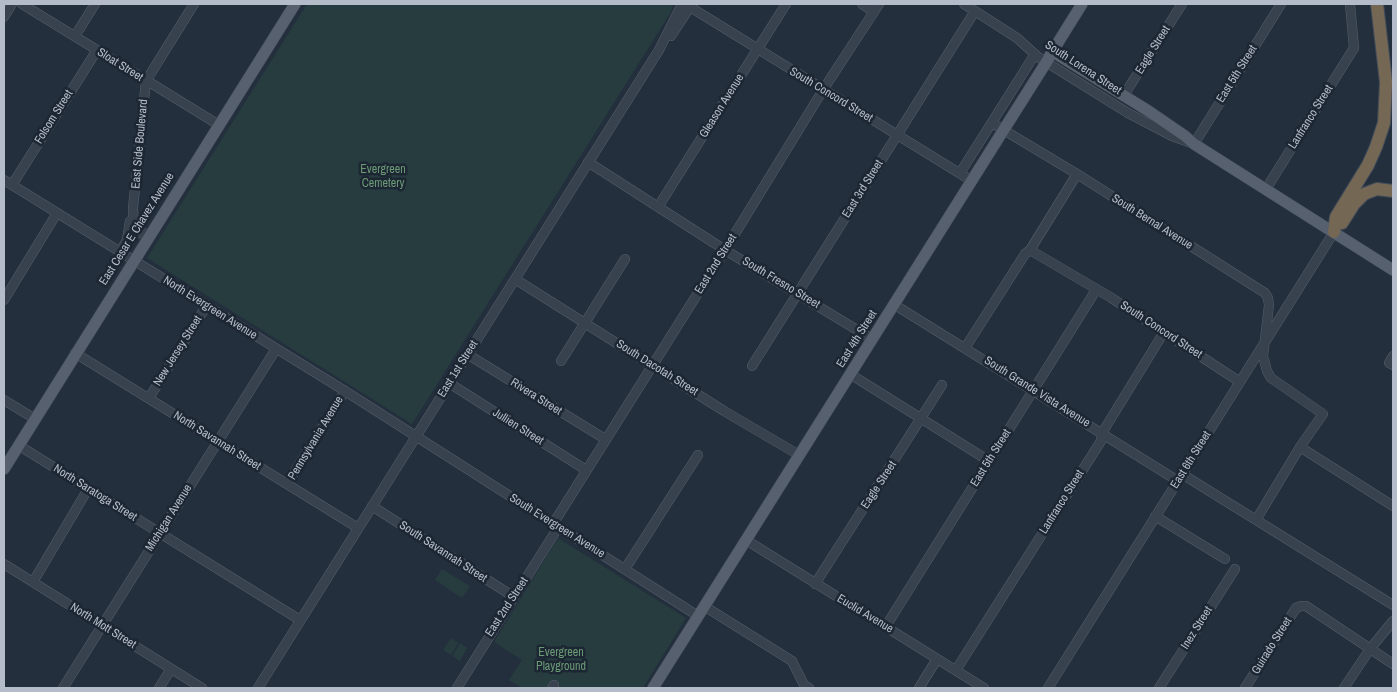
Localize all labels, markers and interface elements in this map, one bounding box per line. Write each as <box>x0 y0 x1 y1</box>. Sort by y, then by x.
street label: Eagle Street <box>1133 23 1173 77</box>
street label: South Lorena Street <box>1042 38 1124 98</box>
street label: East 5th Street <box>1214 43 1260 105</box>
street label: Sloat Street <box>94 45 146 85</box>
street label: South Concord Street <box>787 64 875 126</box>
street label: Gleason Avenue <box>697 71 747 141</box>
street label: Lanfranco Street <box>1286 82 1336 152</box>
street label: Folsom Street <box>32 87 76 147</box>
street label: East Side Boulevard <box>129 99 151 189</box>
street label: East 3rd Street <box>840 157 886 221</box>
park label: Evergreen Cemetery <box>360 163 406 191</box>
street label: East Cesar E Chavez Avenue <box>96 170 178 288</box>
street label: South Bernal Avenue <box>1109 191 1195 253</box>
street label: East 2nd Street <box>692 231 740 297</box>
street label: South Fresno Street <box>740 254 822 312</box>
street label: North Evergreen Avenue <box>160 273 260 343</box>
street label: South Concord Street <box>1117 298 1205 362</box>
street label: East 4th Street <box>834 308 880 370</box>
street label: New Jersey Street <box>151 313 205 389</box>
street label: South Dacotah Street <box>613 337 701 399</box>
street label: East 1st Street <box>435 338 481 400</box>
street label: South Grande Vista Avenue <box>981 354 1093 430</box>
street label: Rivera Street <box>508 376 564 418</box>
street label: Pennsylvania Avenue <box>285 394 347 482</box>
street label: Jullien Street <box>490 406 546 448</box>
street label: North Savannah Street <box>171 408 263 474</box>
street label: East 5th Street <box>968 427 1014 489</box>
street label: East 6th Street <box>1168 429 1214 491</box>
street label: Eagle Street <box>858 458 900 512</box>
street label: North Saratoga Street <box>51 462 139 524</box>
street label: Lanfranco Street <box>1037 467 1087 537</box>
street label: Michigan Avenue <box>143 482 195 554</box>
street label: South Evergreen Avenue <box>507 491 607 561</box>
street label: South Savannah Street <box>396 518 490 586</box>
street label: East 2nd Street <box>482 575 532 639</box>
street label: Euclid Avenue <box>834 592 896 636</box>
street label: North Mott Street <box>67 600 139 652</box>
street label: Inez Street <box>1178 604 1216 652</box>
street label: Guirado Street <box>1249 615 1295 677</box>
park label: Evergreen Playground <box>536 646 586 674</box>

